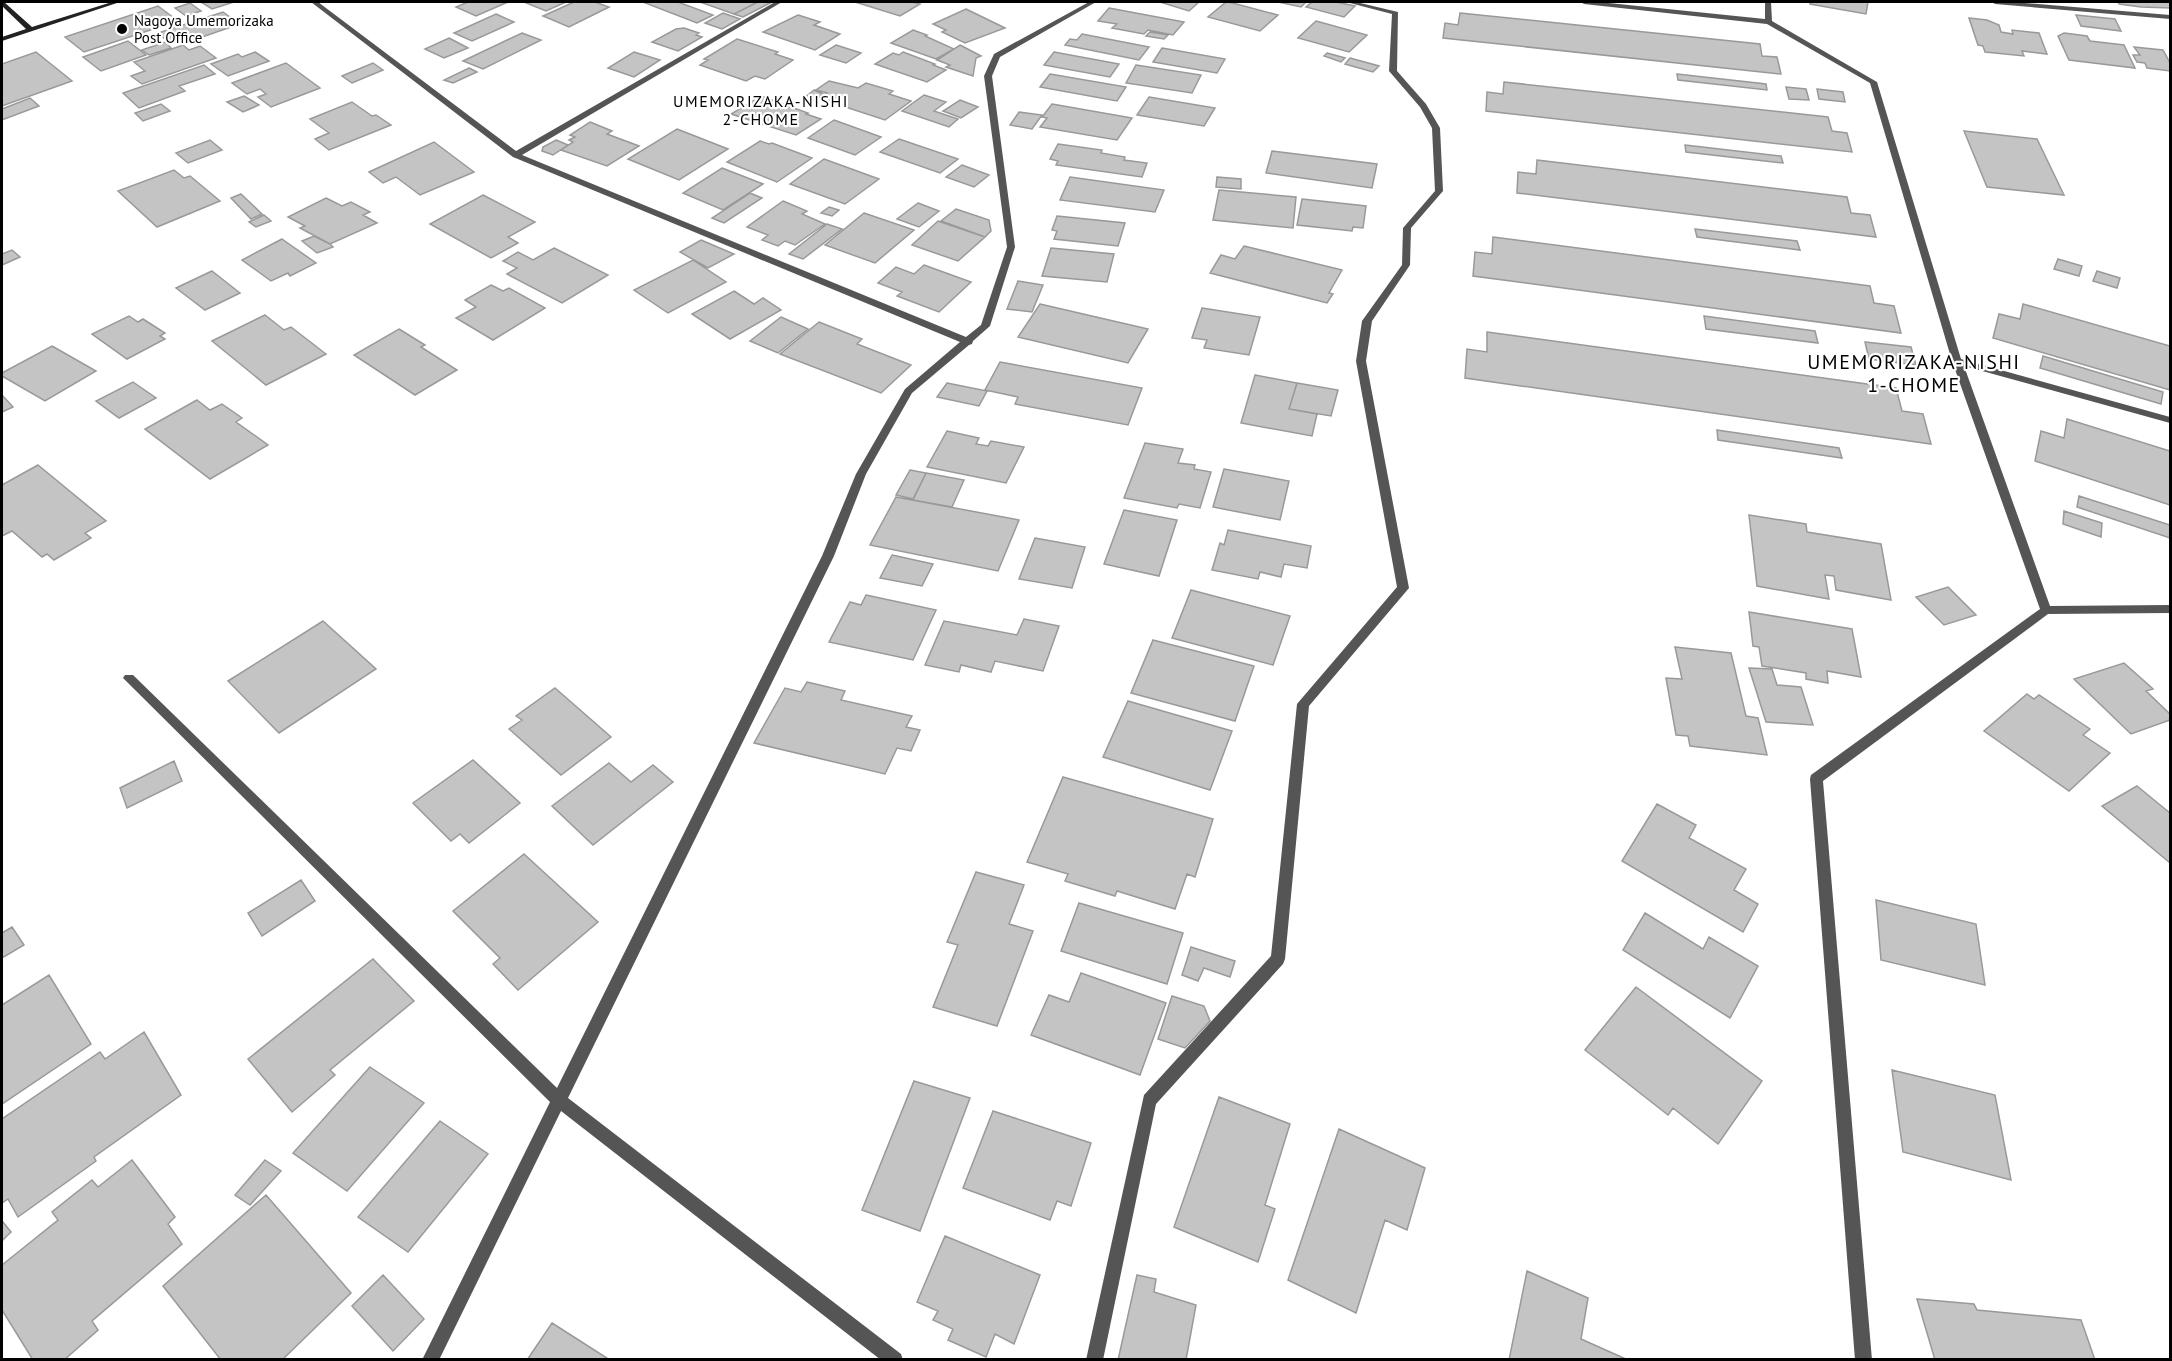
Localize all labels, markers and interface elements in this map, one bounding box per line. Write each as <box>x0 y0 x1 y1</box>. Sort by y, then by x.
place label: Nagoya Umemorizaka Post Office <box>134 11 274 47</box>
marker: Nagoya Umemorizaka Post Office <box>115 22 129 36</box>
district label: UMEMORIZAKA-NISHI 2-CHOME <box>673 91 849 129</box>
district label: UMEMORIZAKA-NISHI 1-CHOME <box>1807 349 2021 398</box>

